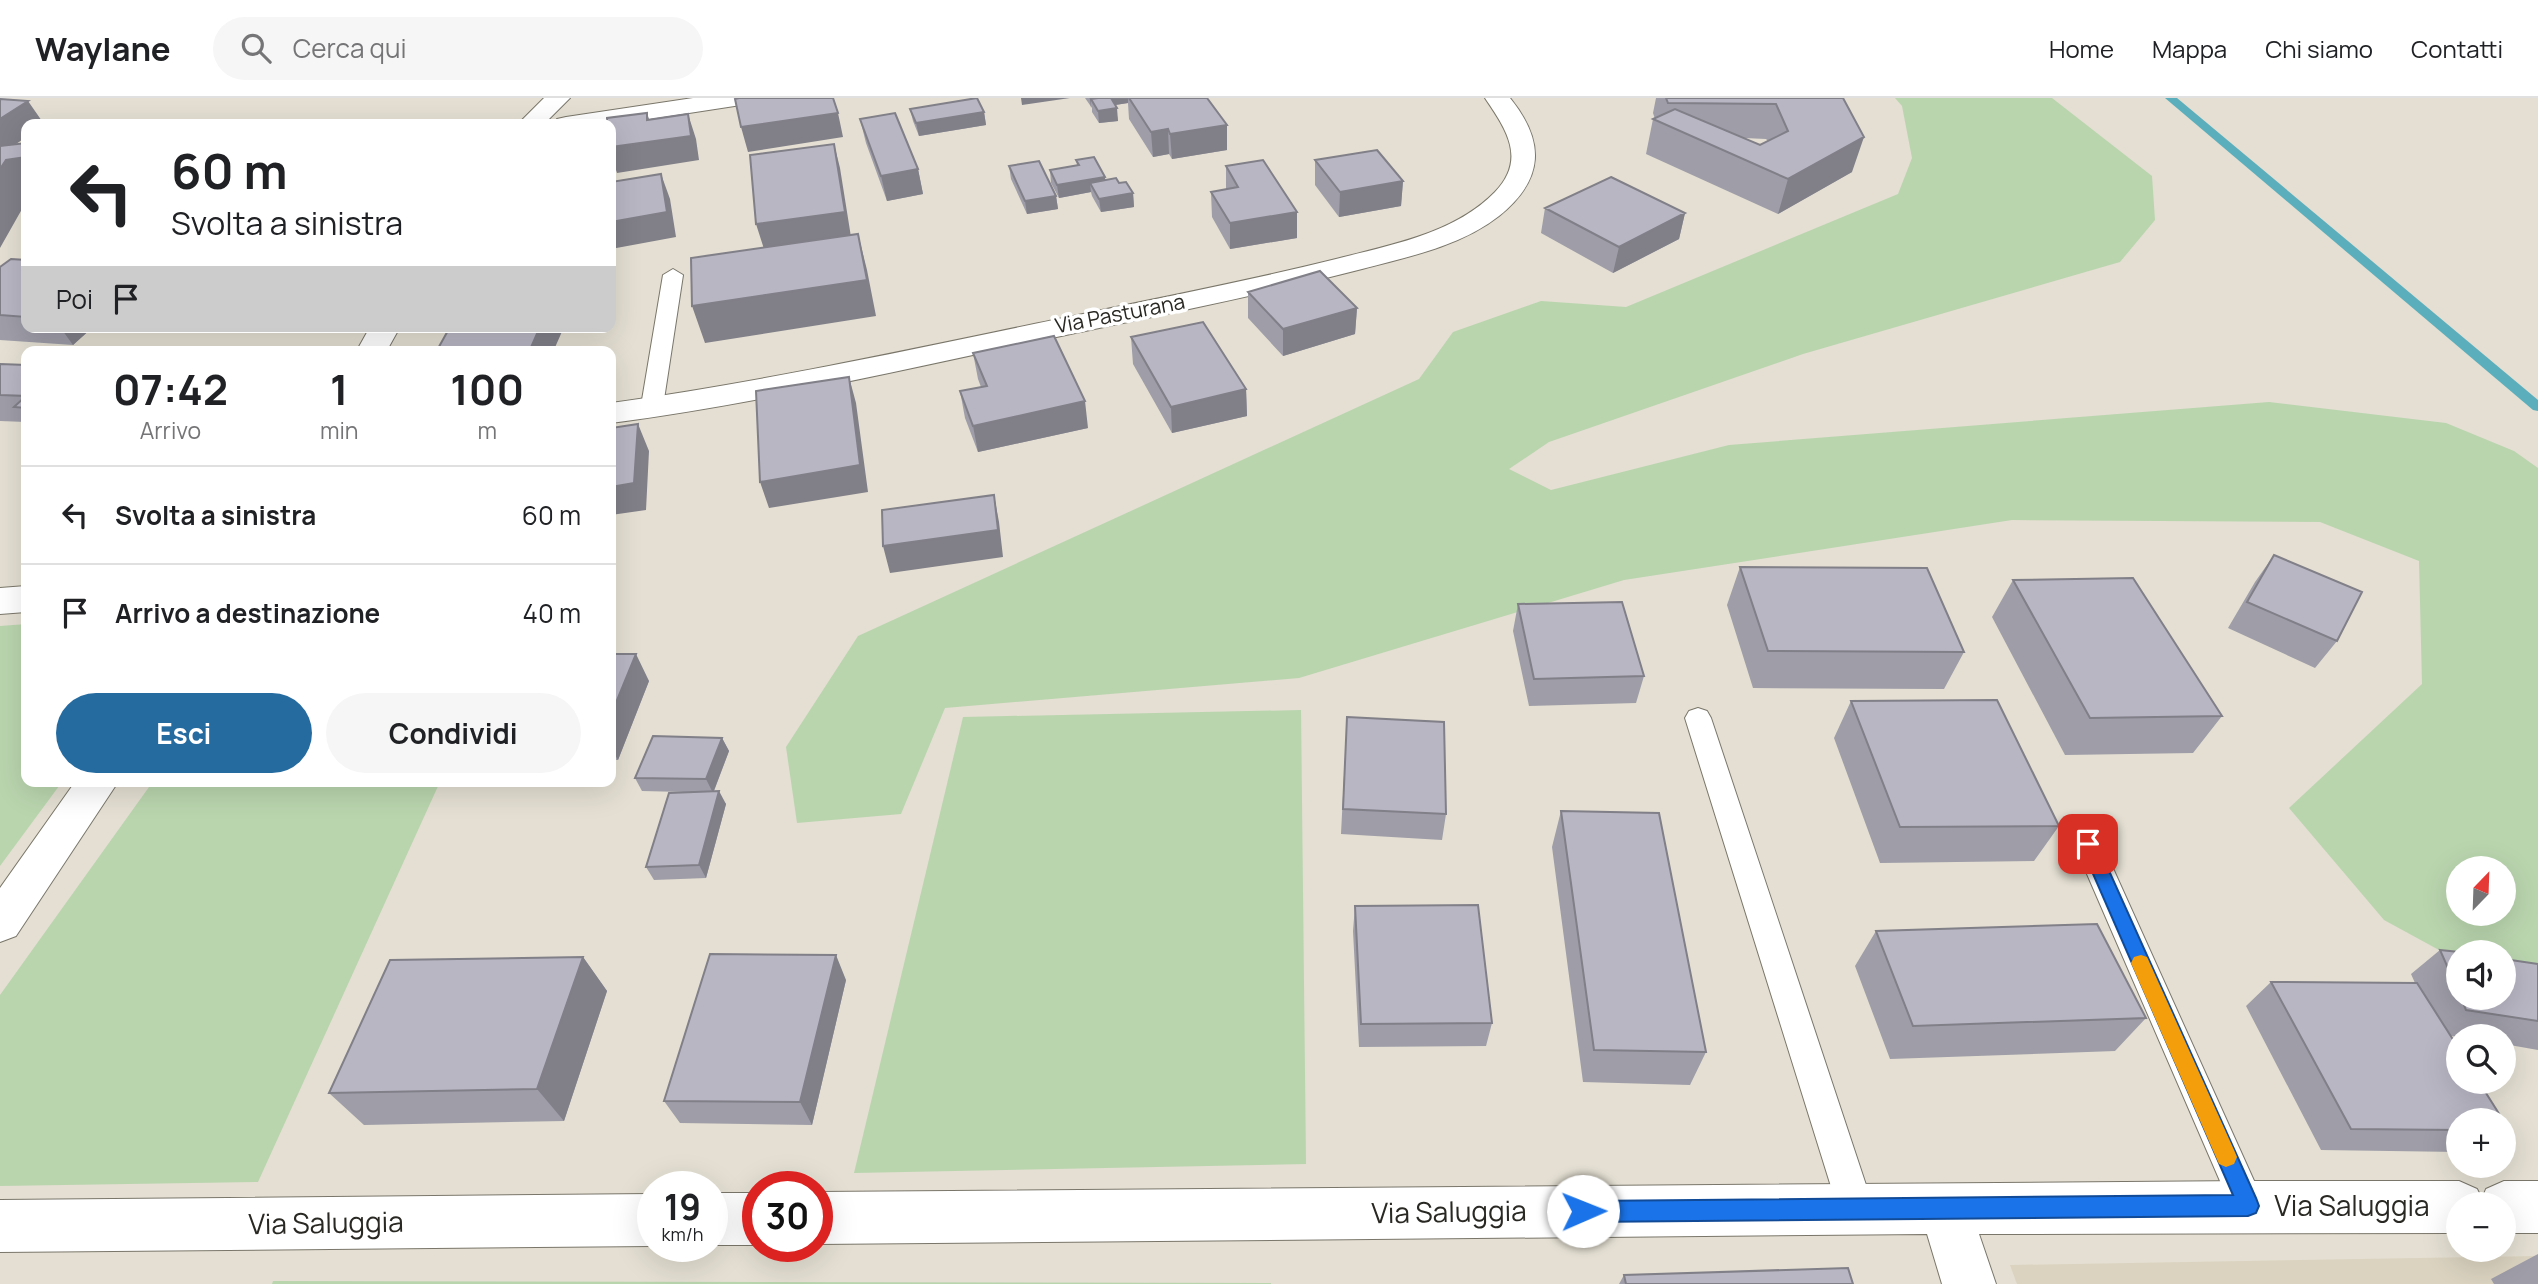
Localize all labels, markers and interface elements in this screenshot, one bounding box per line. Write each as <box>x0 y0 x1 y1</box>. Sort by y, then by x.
search box <box>213 17 703 80</box>
text: Waylane <box>35 26 171 71</box>
icon: search <box>237 29 275 67</box>
text: Cerca qui <box>293 30 406 66</box>
text: Home <box>2049 32 2114 65</box>
text: Mappa <box>2152 32 2227 65</box>
text: Chi siamo <box>2265 32 2373 65</box>
text: Contatti <box>2411 32 2503 65</box>
text: 60 m <box>171 137 288 204</box>
icon: left <box>56 147 147 238</box>
text: Svolta a sinistra <box>171 201 403 245</box>
icon: arrive <box>107 280 145 318</box>
text: Poi <box>56 281 93 317</box>
street label: Via Pasturana <box>1052 287 1187 339</box>
text: 07:42 <box>113 360 228 418</box>
text: 1 <box>330 360 348 418</box>
text: 100 <box>450 360 524 418</box>
text: Arrivo <box>140 414 201 446</box>
text: min <box>320 414 358 446</box>
text: m <box>477 414 497 446</box>
icon: left <box>56 496 94 534</box>
text: Svolta a sinistra <box>115 497 316 533</box>
text: 60 m <box>522 497 581 533</box>
icon: arrive <box>56 594 94 632</box>
text: Arrivo a destinazione <box>115 595 380 631</box>
text: 40 m <box>523 595 581 631</box>
button: Esci <box>56 693 312 773</box>
button: Condividi <box>326 693 581 773</box>
pin <box>2058 814 2118 874</box>
icon: arrive <box>2069 825 2107 863</box>
north arrow <box>2446 856 2516 926</box>
map controls <box>2446 856 2516 1262</box>
button: sound <box>2446 940 2516 1010</box>
button: search <box>2446 1024 2516 1094</box>
button: + <box>2446 1108 2516 1178</box>
speed limit sign: 30 <box>742 1171 833 1262</box>
position arrow <box>1546 1174 1620 1248</box>
text: 19 <box>664 1183 701 1231</box>
street label: Via Saluggia <box>2274 1186 2430 1224</box>
street label: Via Saluggia <box>1371 1191 1527 1231</box>
button: − <box>2446 1192 2516 1262</box>
street label: Via Saluggia <box>248 1202 404 1242</box>
text: km/h <box>662 1222 703 1246</box>

